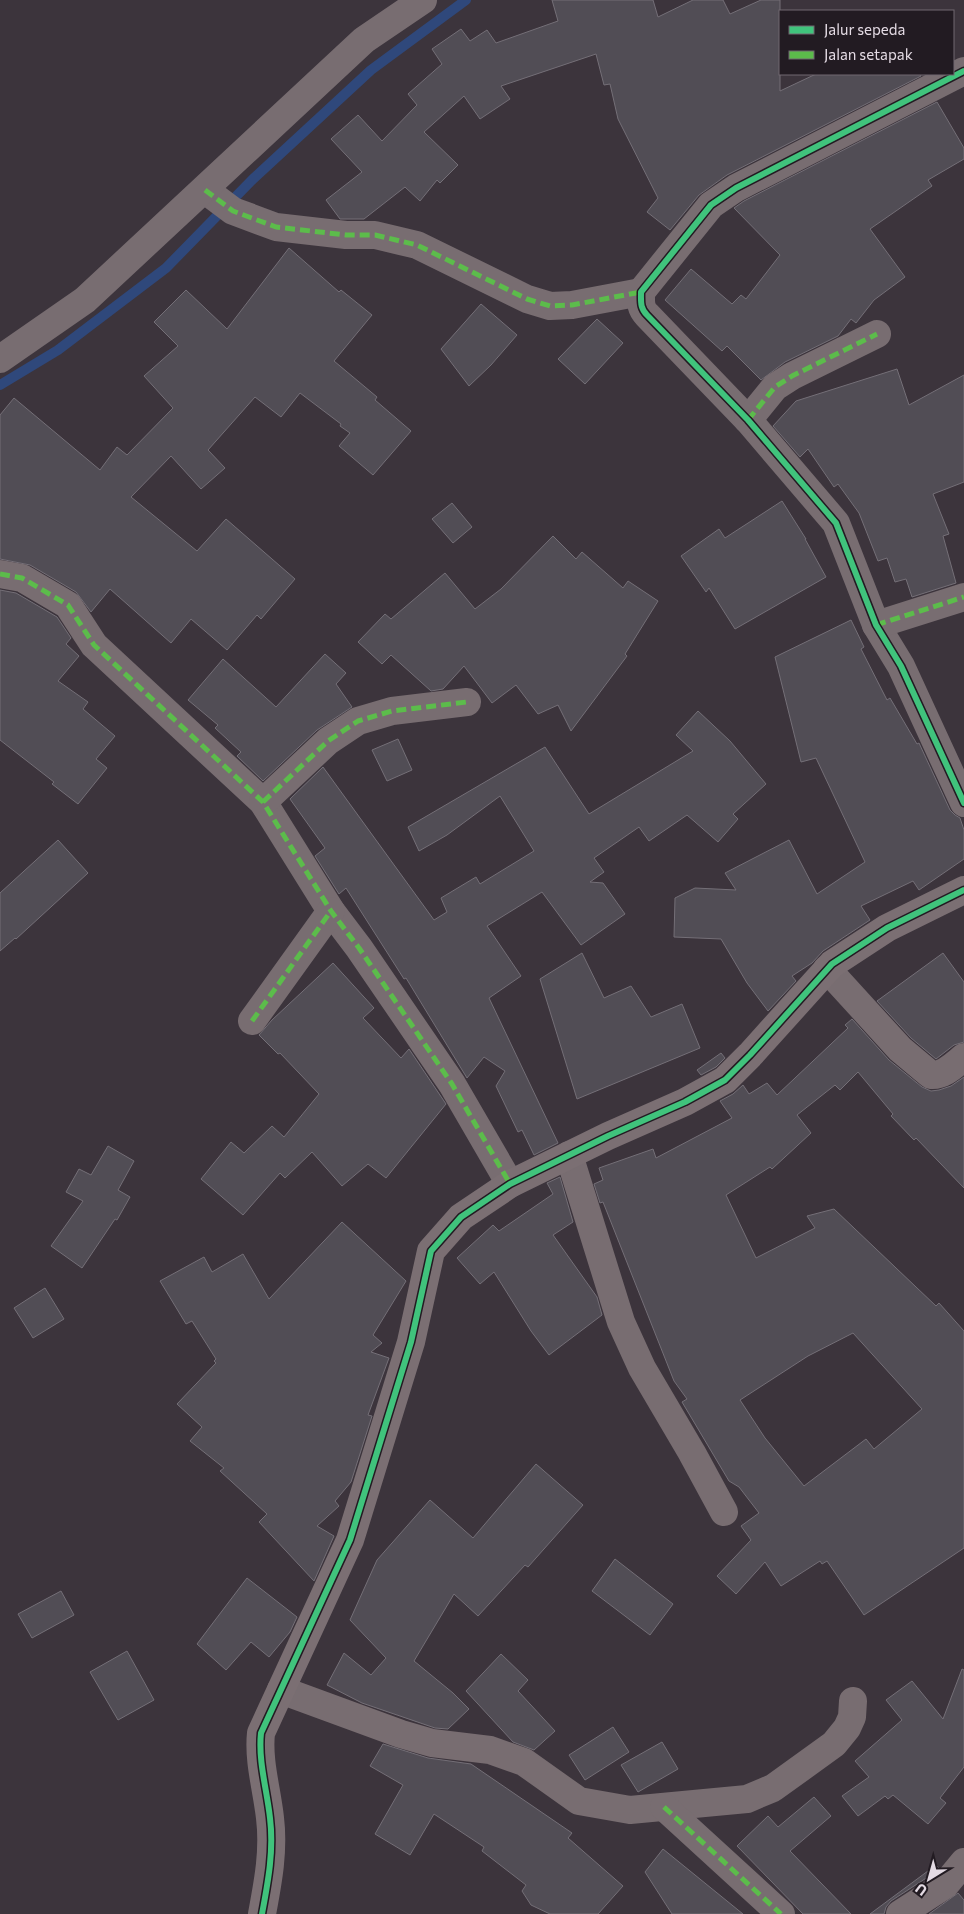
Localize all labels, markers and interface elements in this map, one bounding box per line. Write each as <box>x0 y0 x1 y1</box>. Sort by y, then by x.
legend <box>779 10 954 75</box>
text: Jalur sepeda <box>824 20 905 38</box>
text: Jalan setapak <box>824 45 913 63</box>
north arrow <box>904 1854 954 1904</box>
text: U <box>912 1880 930 1900</box>

